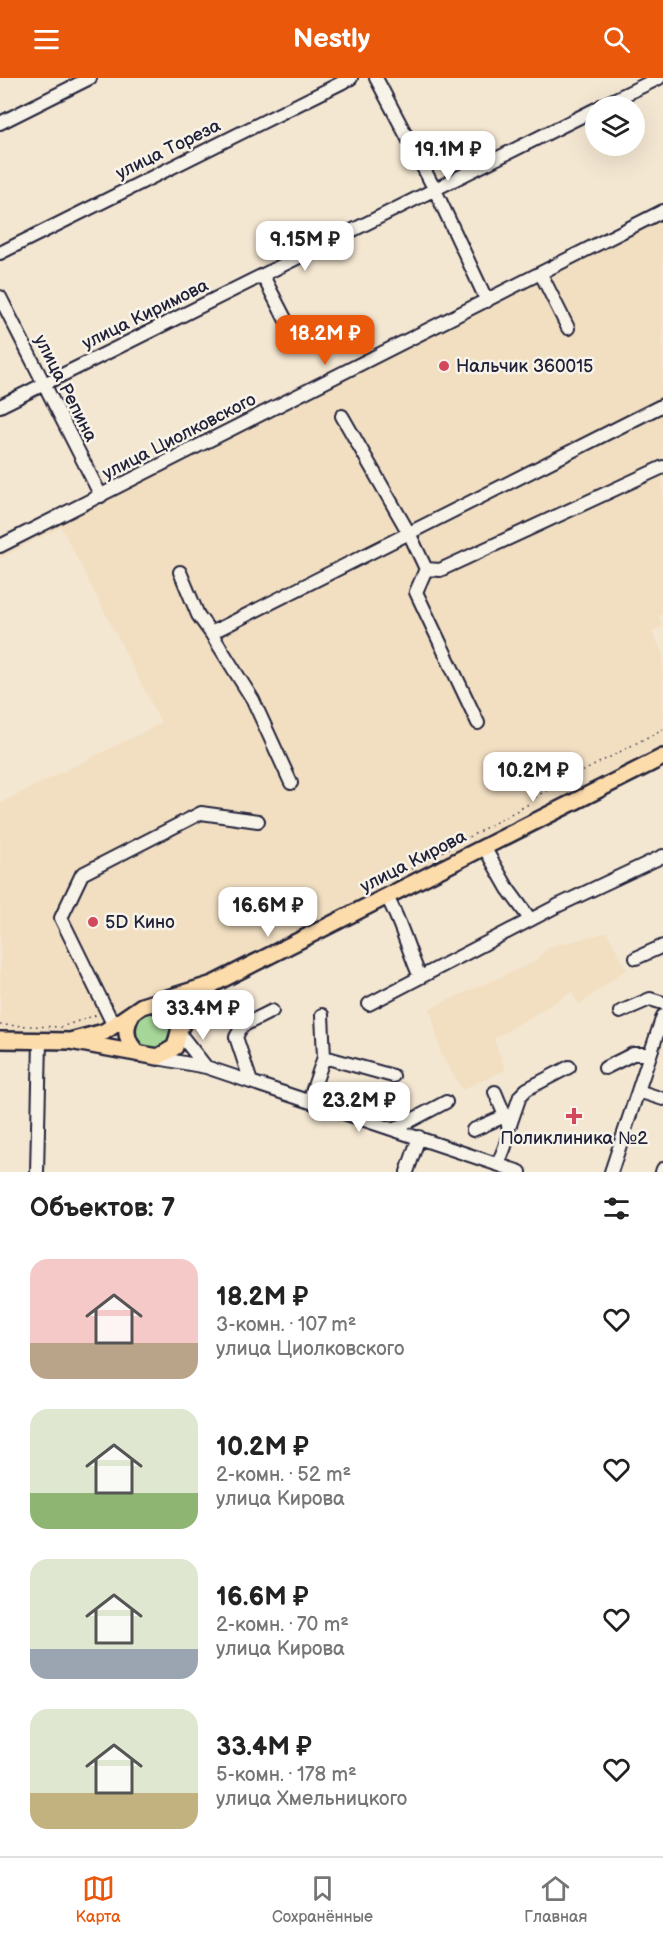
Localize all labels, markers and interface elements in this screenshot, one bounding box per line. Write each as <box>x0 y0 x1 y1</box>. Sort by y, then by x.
icon: menu <box>30 23 63 56</box>
text: Nestly <box>293 23 370 55</box>
icon: search <box>600 23 633 56</box>
map controls <box>585 96 645 156</box>
button: layers <box>585 96 645 156</box>
street label: улица Тореза <box>112 115 224 184</box>
pin: 19.1M ₽ <box>393 131 503 182</box>
text: 19.1M ₽ <box>414 138 482 162</box>
pin: 9.15M ₽ <box>250 221 360 272</box>
text: 9.15M ₽ <box>270 228 340 252</box>
street label: улица Киримова <box>79 275 212 354</box>
pin: 18.2M ₽ <box>270 315 380 366</box>
text: 18.2M ₽ <box>289 322 361 346</box>
street label: улица Репина <box>30 331 102 446</box>
place label: Нальчик 360015 <box>456 356 593 377</box>
marker: Нальчик 360015 <box>437 359 451 373</box>
street label: улица Циолковского <box>99 389 260 484</box>
pin: 10.2M ₽ <box>478 752 588 803</box>
text: 10.2M ₽ <box>497 759 569 783</box>
street label: улица Кирова <box>357 826 470 897</box>
pin: 16.6M ₽ <box>213 887 323 938</box>
text: 16.6M ₽ <box>232 894 304 918</box>
place label: 5D Кино <box>105 912 175 933</box>
marker: 5D Кино <box>86 915 100 929</box>
pin: 33.4M ₽ <box>148 990 258 1041</box>
text: 33.4M ₽ <box>166 997 240 1021</box>
pin: 23.2M ₽ <box>304 1082 414 1133</box>
text: 23.2M ₽ <box>322 1089 396 1113</box>
marker: Поликлиника №2 <box>565 1107 583 1125</box>
place label: Поликлиника №2 <box>500 1128 648 1149</box>
icon: filters <box>600 1192 633 1225</box>
text: Объектов: 7 <box>30 1193 175 1224</box>
text: 18.2M ₽ <box>216 1282 308 1313</box>
icon: home <box>78 1283 150 1355</box>
icon: heart <box>600 1303 633 1336</box>
text: 3-комн. · 107 m² <box>216 1313 357 1337</box>
text: улица Циолковского <box>216 1337 404 1361</box>
text: 10.2M ₽ <box>216 1432 309 1463</box>
icon: home <box>78 1433 150 1505</box>
icon: heart <box>600 1453 633 1486</box>
text: 2-комн. · 52 m² <box>216 1463 351 1487</box>
text: улица Кирова <box>216 1487 345 1511</box>
text: 16.6M ₽ <box>216 1582 309 1613</box>
icon: home <box>78 1583 150 1655</box>
icon: heart <box>600 1603 633 1636</box>
text: 2-комн. · 70 m² <box>216 1613 349 1637</box>
text: улица Кирова <box>216 1637 345 1661</box>
text: 33.4M ₽ <box>216 1732 312 1763</box>
icon: home <box>78 1733 150 1805</box>
icon: heart <box>600 1753 633 1786</box>
text: 5-комн. · 178 m² <box>216 1763 357 1787</box>
text: улица Хмельницкого <box>216 1787 407 1811</box>
tab: Карта <box>76 1872 121 1927</box>
tab: Сохранённые <box>272 1872 373 1927</box>
tab: Главная <box>524 1872 587 1927</box>

